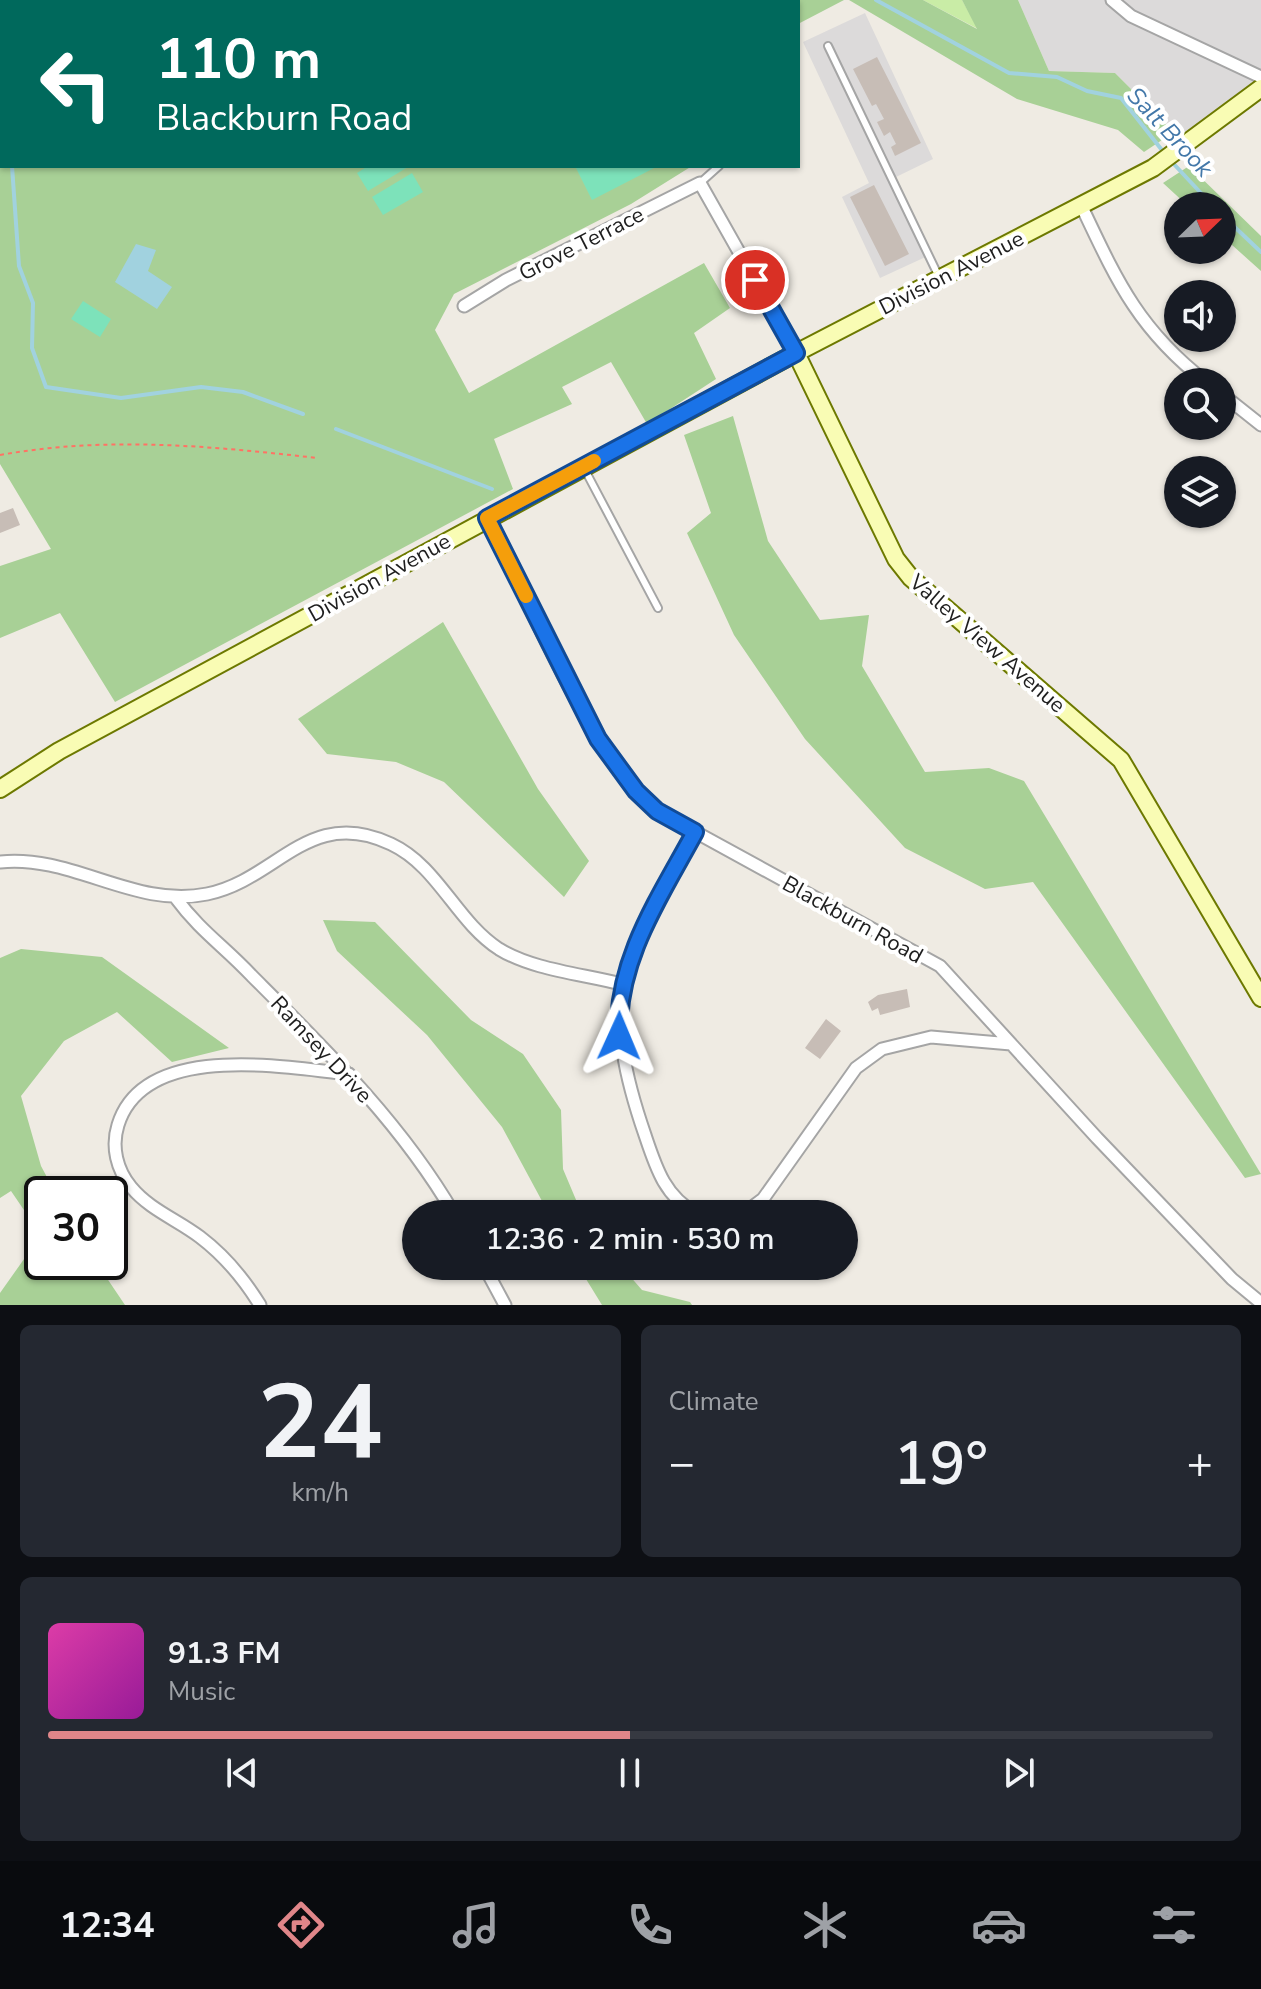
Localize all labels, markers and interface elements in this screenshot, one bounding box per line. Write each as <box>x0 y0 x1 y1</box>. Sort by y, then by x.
text: 110 m <box>156 21 321 98</box>
icon: left <box>24 32 128 136</box>
water label: Salt Brook <box>1120 80 1221 185</box>
text: Blackburn Road <box>156 94 412 143</box>
north arrow <box>1164 192 1236 264</box>
map controls <box>1164 192 1236 528</box>
street label: Grove Terrace <box>514 200 649 288</box>
street label: Division Avenue <box>874 223 1029 322</box>
pin <box>721 246 789 314</box>
icon: arrive <box>733 258 777 302</box>
button: sound <box>1164 280 1236 352</box>
button: search <box>1164 368 1236 440</box>
button: layers <box>1164 456 1236 528</box>
street label: Division Avenue <box>303 526 456 629</box>
street label: Valley View Avenue <box>902 567 1072 720</box>
street label: Blackburn Road <box>777 869 928 971</box>
street label: Ramsey Drive <box>264 990 379 1110</box>
position arrow <box>577 994 661 1078</box>
speed limit sign: 30 <box>24 1176 128 1280</box>
text: 12:36 · 2 min · 530 m <box>485 1219 775 1260</box>
text: 24 <box>258 1352 383 1494</box>
text: Climate <box>669 1384 759 1419</box>
text: 19° <box>894 1423 988 1505</box>
text: − <box>669 1434 695 1494</box>
text: + <box>1187 1434 1213 1494</box>
text: km/h <box>292 1475 349 1510</box>
text: 91.3 FM <box>168 1633 280 1674</box>
text: Music <box>168 1674 235 1709</box>
icon: previous <box>220 1751 264 1795</box>
icon: pause <box>608 1751 652 1795</box>
icon: next <box>997 1751 1041 1795</box>
icon: directions <box>273 1897 329 1953</box>
icon: music <box>448 1897 504 1953</box>
icon: phone <box>622 1897 678 1953</box>
icon: climate <box>797 1897 853 1953</box>
icon: car <box>971 1897 1027 1953</box>
icon: filters <box>1146 1897 1202 1953</box>
text: 12:34 <box>59 1901 155 1950</box>

